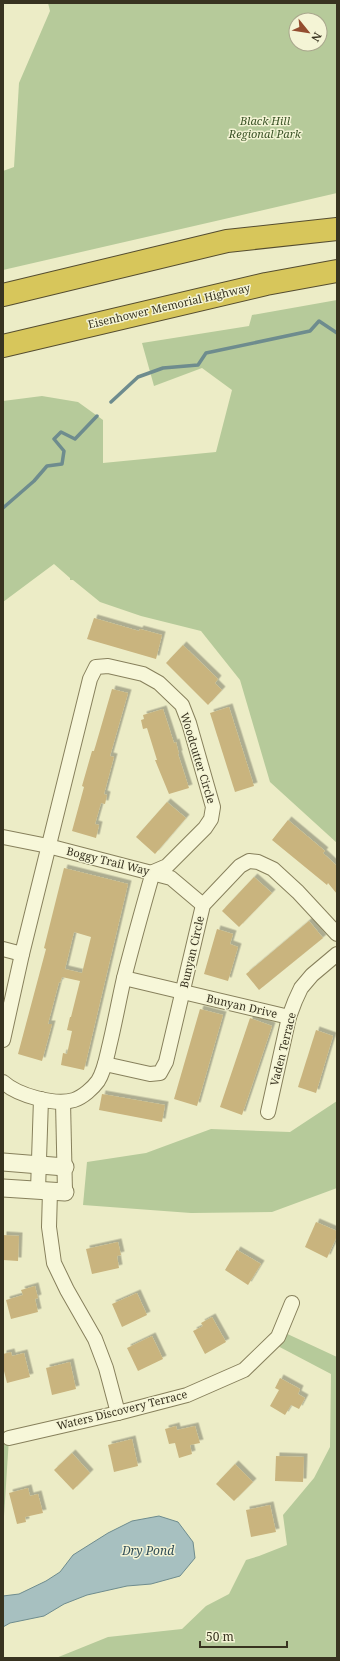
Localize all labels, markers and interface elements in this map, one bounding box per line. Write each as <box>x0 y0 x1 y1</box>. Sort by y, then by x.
north arrow <box>288 12 328 52</box>
text: N <box>308 30 326 45</box>
park label: Black Hill Regional Park <box>228 113 302 141</box>
street label: Eisenhower Memorial Highway <box>86 279 252 331</box>
street label: Woodcutter Circle <box>177 710 220 805</box>
street label: Boggy Trail Way <box>65 843 152 878</box>
street label: Bunyan Circle <box>176 914 207 989</box>
street label: Bunyan Drive <box>205 990 279 1021</box>
street label: Vaden Terrace <box>266 1010 299 1087</box>
street label: Waters Discovery Terrace <box>55 1386 189 1433</box>
water label: Dry Pond <box>121 1542 174 1559</box>
scale bar <box>200 1623 287 1649</box>
text: 50 m <box>206 1628 234 1645</box>

